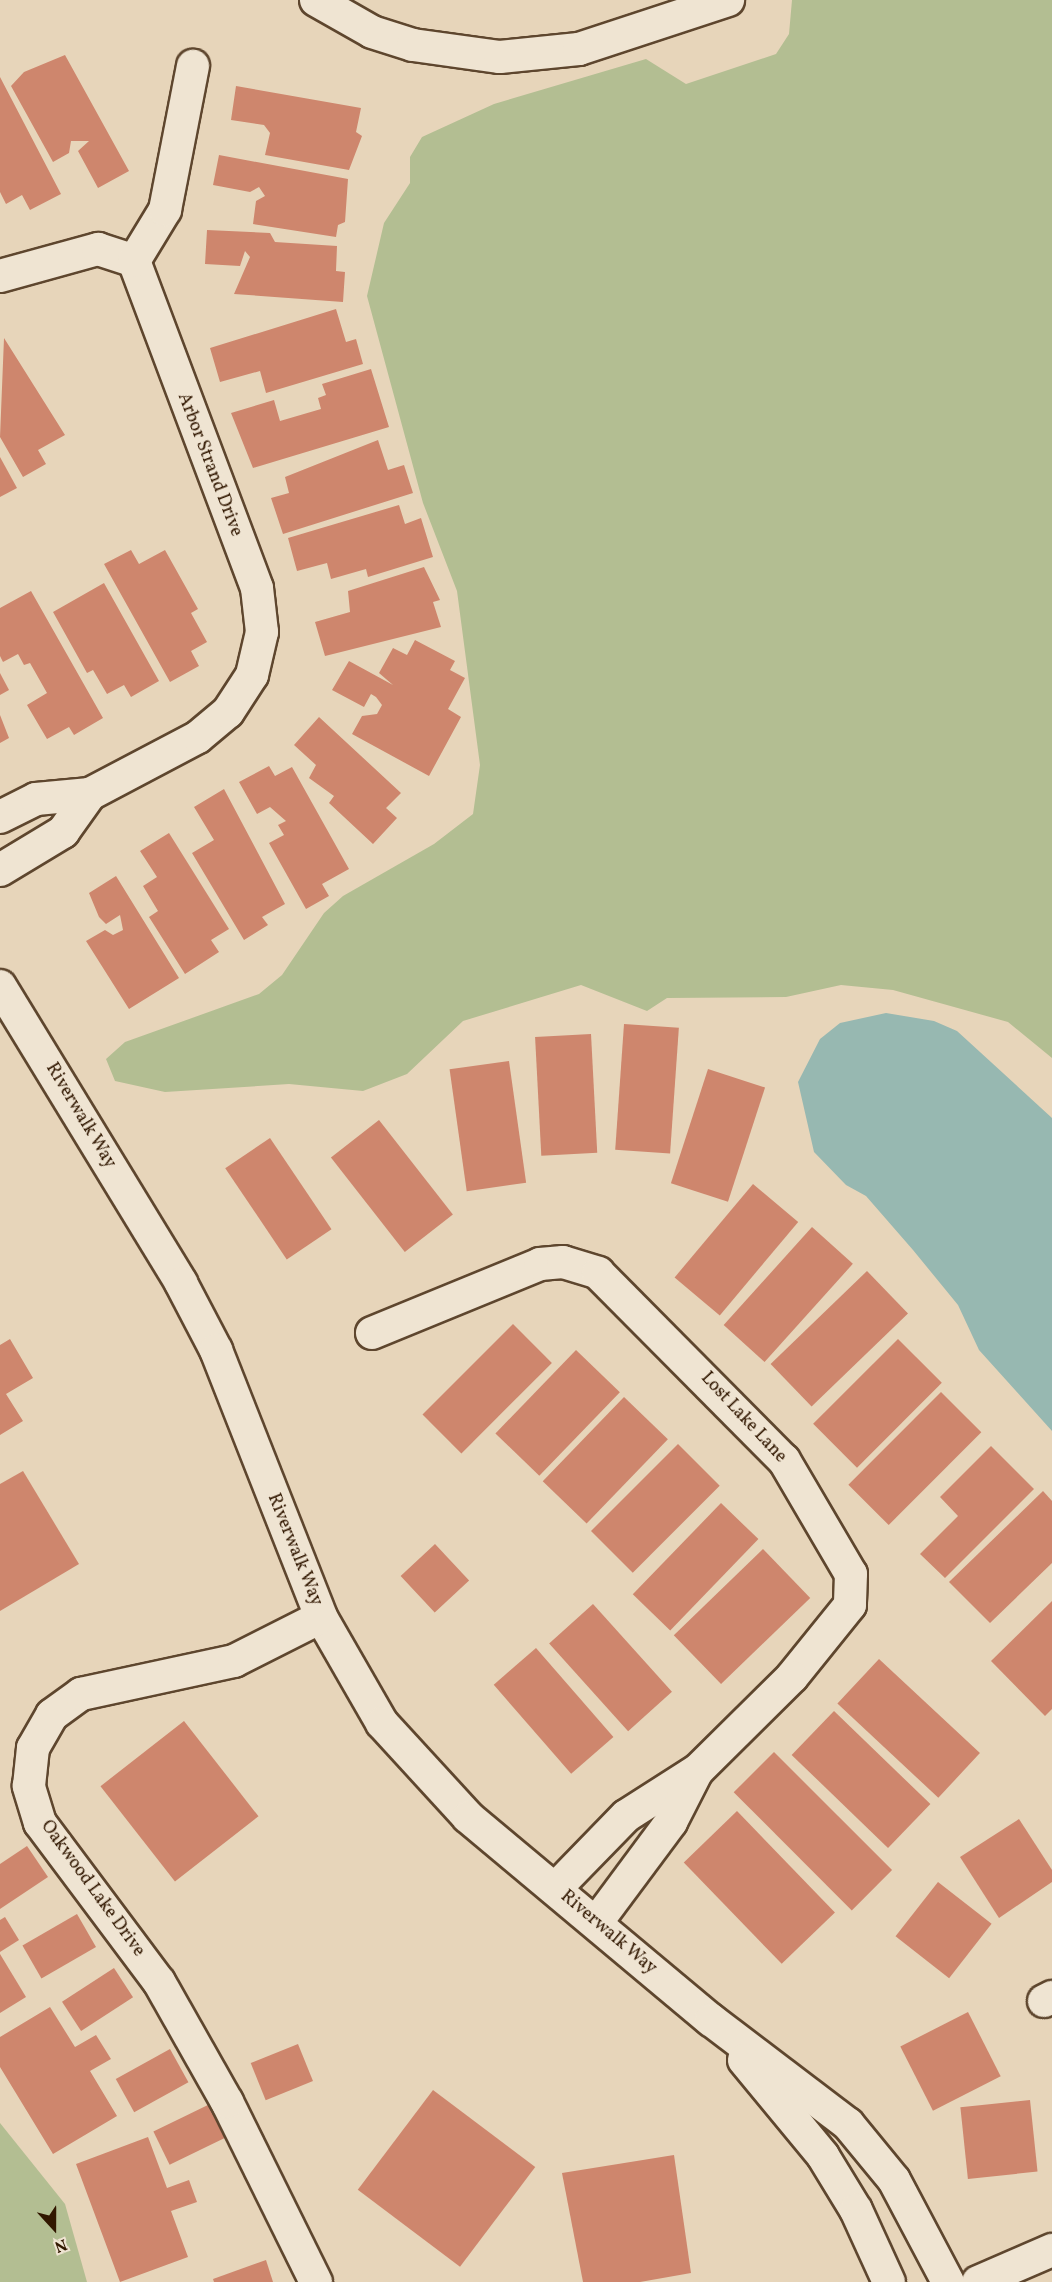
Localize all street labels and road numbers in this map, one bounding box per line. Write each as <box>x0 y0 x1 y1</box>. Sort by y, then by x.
street label: Arbor Strand Drive <box>172 390 246 540</box>
street label: Riverwalk Way <box>40 1059 120 1173</box>
street label: Lost Lake Lane <box>695 1368 791 1468</box>
street label: Riverwalk Way <box>262 1490 326 1610</box>
street label: Oakwood Lake Drive <box>35 1817 149 1961</box>
street label: Riverwalk Way <box>555 1886 661 1980</box>

